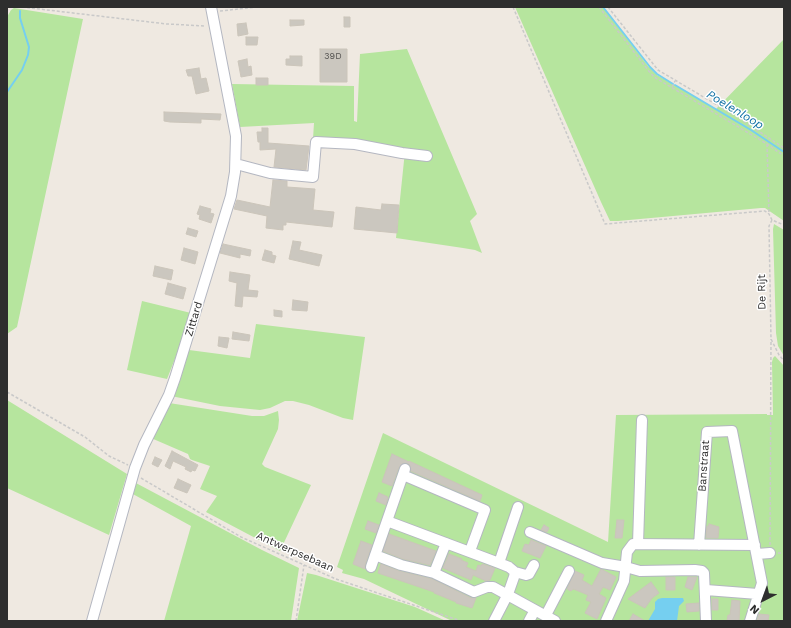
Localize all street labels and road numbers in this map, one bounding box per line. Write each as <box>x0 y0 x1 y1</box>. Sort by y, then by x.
street label: De Rijt <box>755 274 769 310</box>
street label: Zittard <box>182 300 206 338</box>
street label: Banstraat <box>696 440 712 492</box>
street label: Antwerpsebaan <box>254 529 336 575</box>

